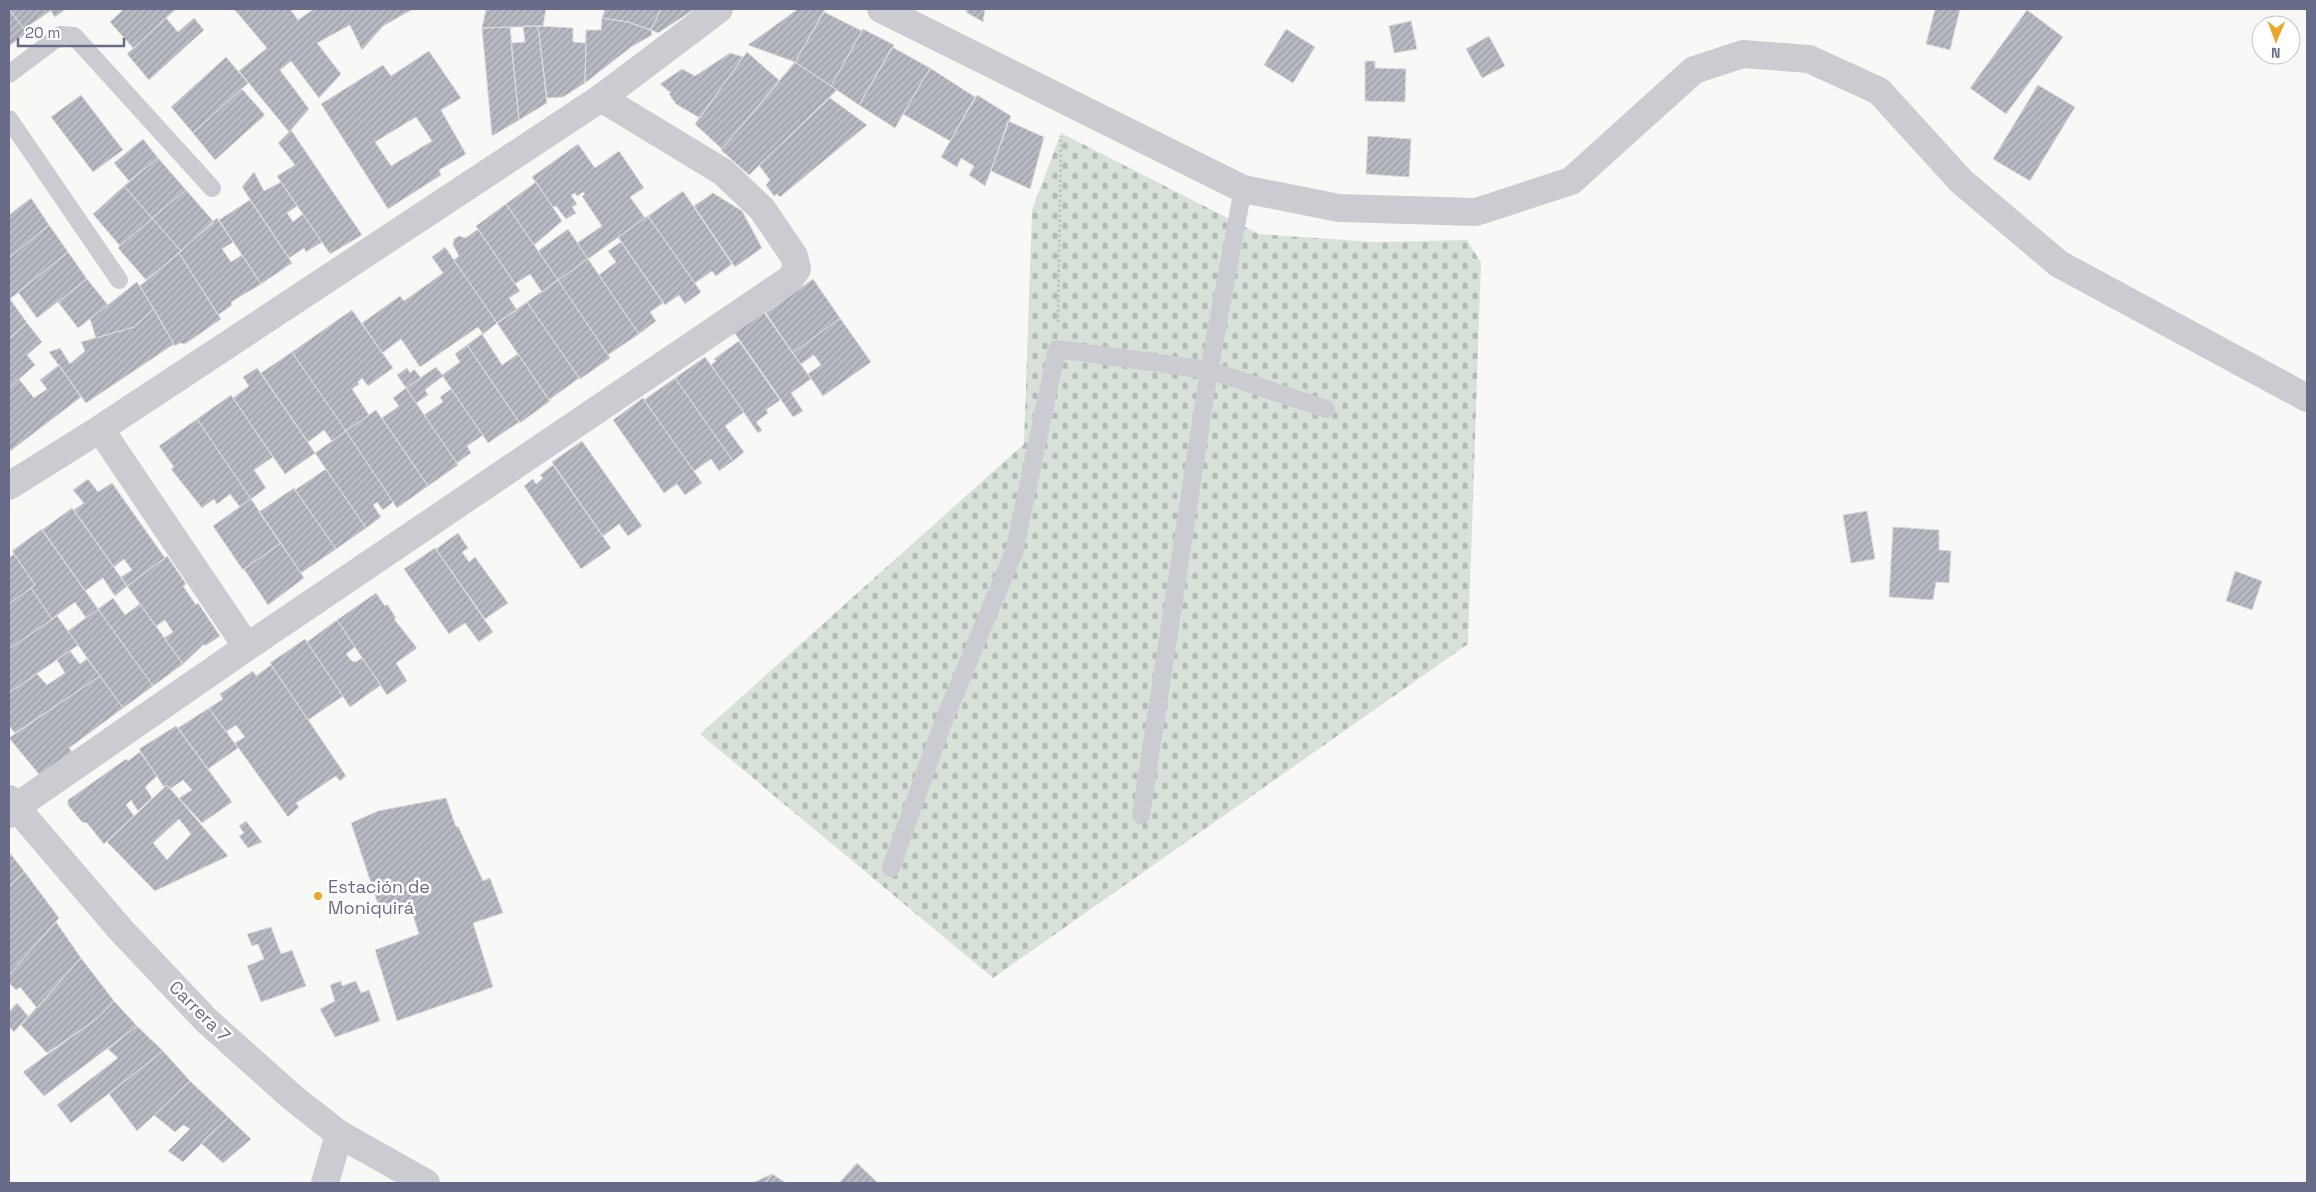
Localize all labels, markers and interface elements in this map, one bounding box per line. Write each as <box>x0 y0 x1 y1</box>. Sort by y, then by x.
scale bar <box>18 15 124 47</box>
north arrow <box>2251 15 2301 65</box>
text: 20 m <box>25 23 60 42</box>
text: N <box>2271 44 2281 62</box>
place label: Estación de Moniquirá <box>328 875 430 919</box>
marker: Estación de Moniquirá <box>312 890 324 902</box>
street label: Carrera 7 <box>164 975 236 1047</box>

